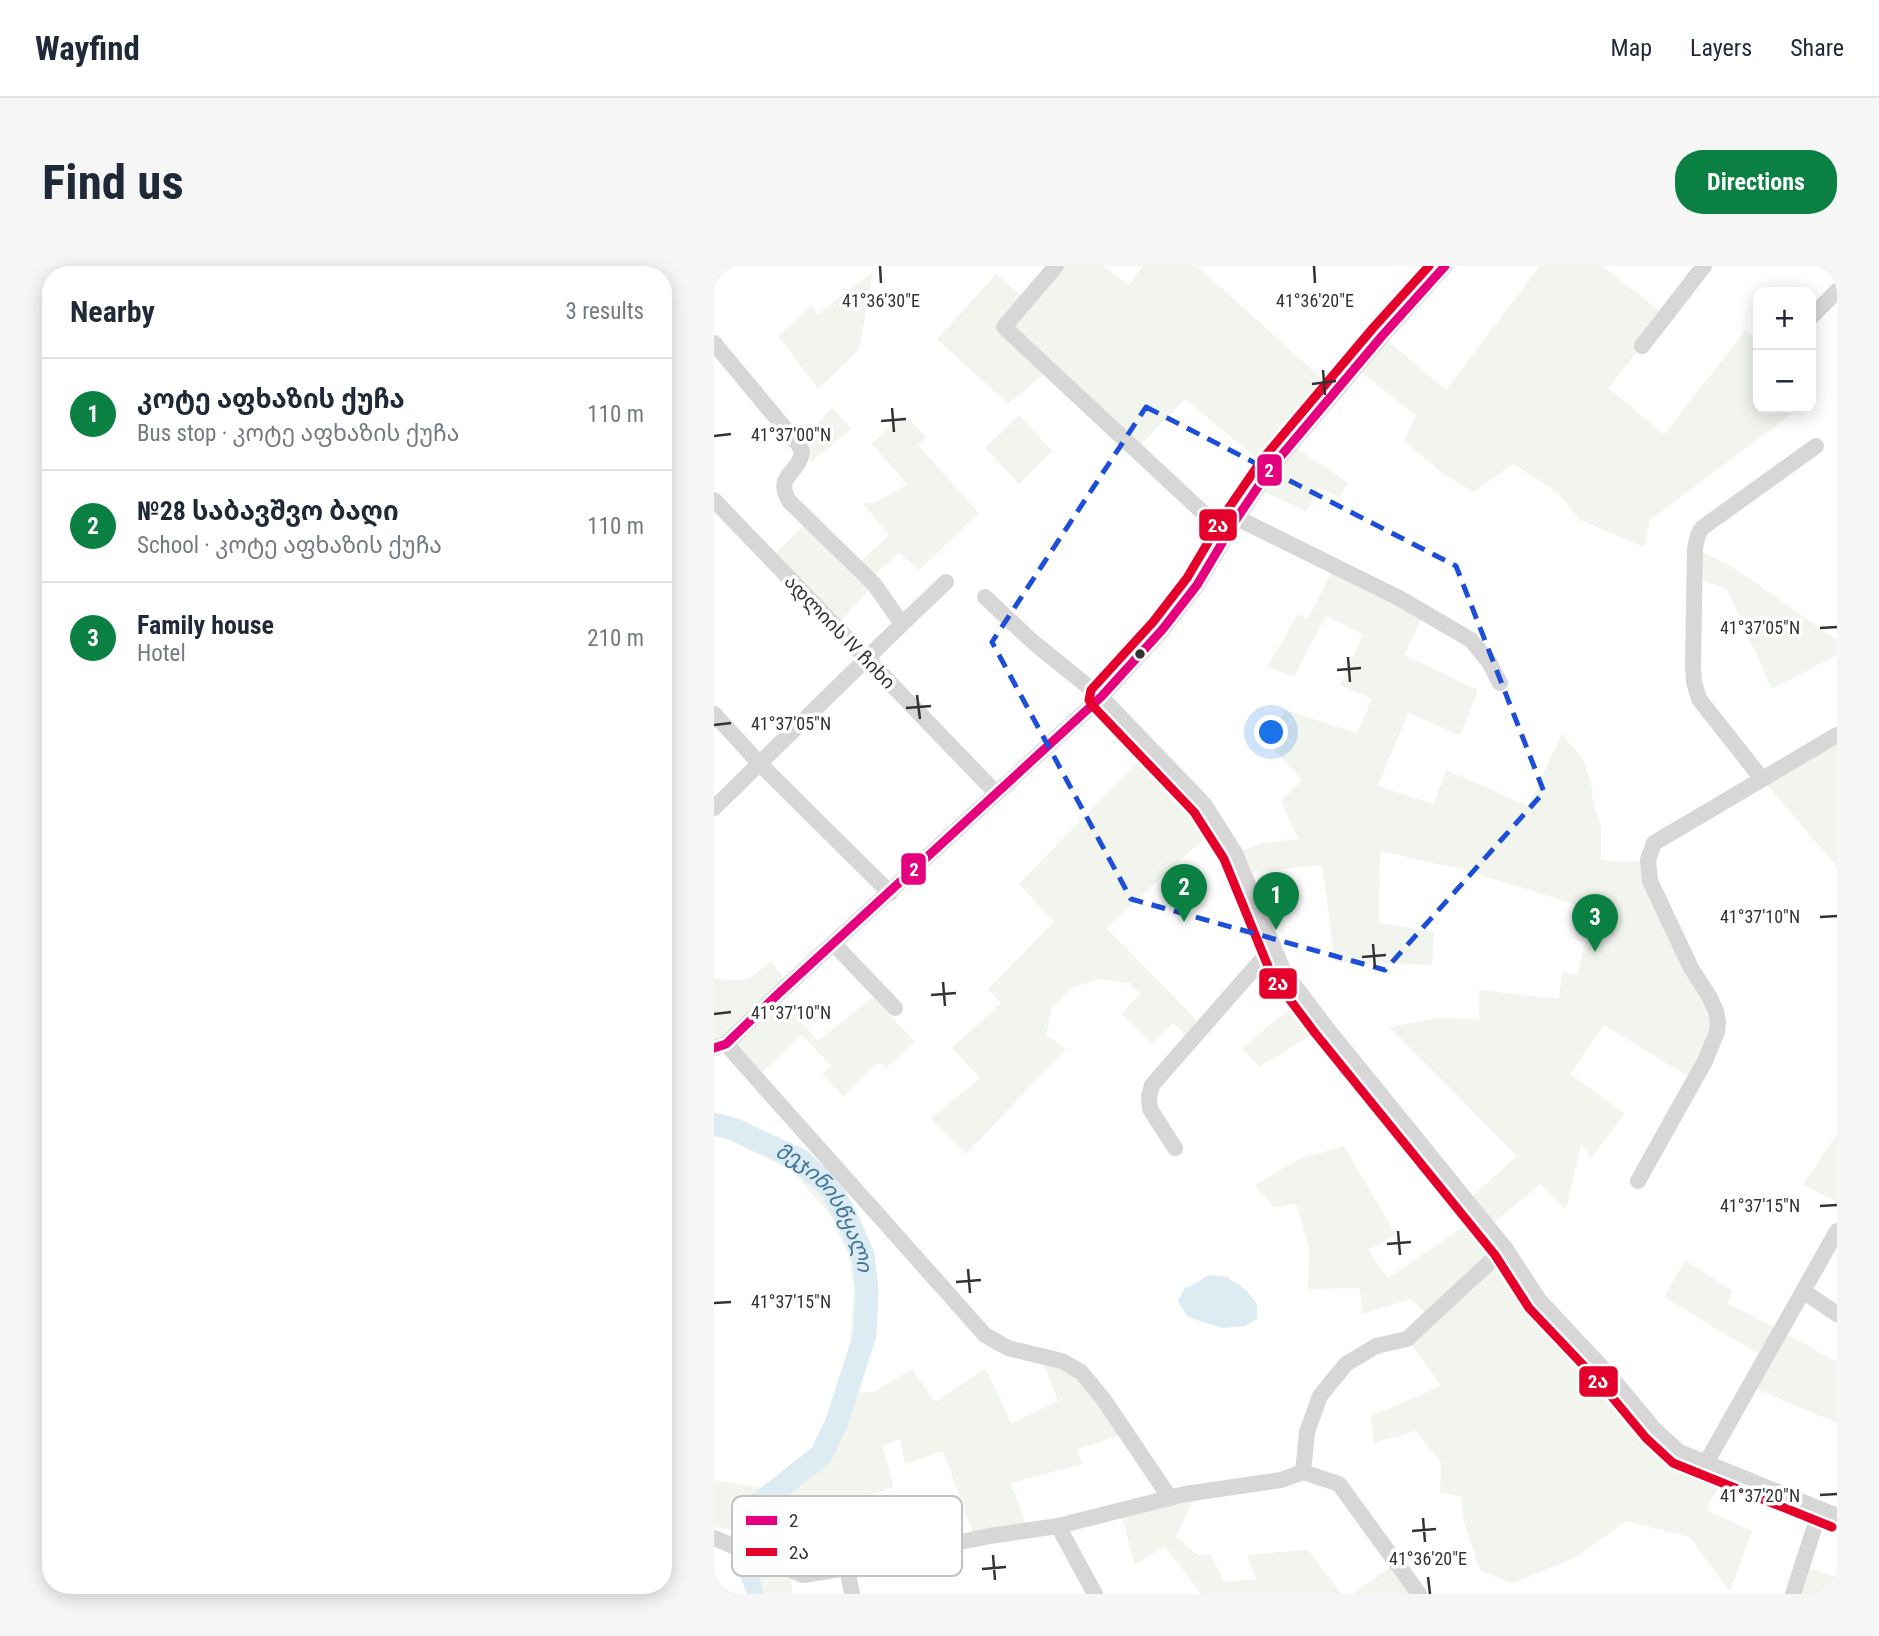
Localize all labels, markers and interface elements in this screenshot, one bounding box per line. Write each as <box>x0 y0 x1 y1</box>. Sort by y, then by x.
text: Wayfind <box>35 29 140 68</box>
text: Map <box>1611 34 1652 62</box>
text: Layers <box>1690 34 1752 62</box>
text: Share <box>1790 34 1844 62</box>
button: Directions <box>1675 150 1837 214</box>
text: Find us <box>42 154 184 211</box>
map controls <box>1753 287 1816 413</box>
button: + <box>1753 287 1816 350</box>
text: 41°36'30"E <box>842 290 920 311</box>
text: 41°36'20"E <box>1276 290 1354 311</box>
text: Nearby <box>70 294 155 329</box>
text: 3 results <box>566 298 644 325</box>
button: − <box>1753 350 1816 413</box>
text: კოტე აფხაზის ქუჩა <box>137 384 405 414</box>
text: 1 <box>87 401 99 428</box>
text: 110 m <box>587 401 644 428</box>
text: Bus stop · კოტე აფხაზის ქუჩა <box>137 420 459 447</box>
text: 41°37'00"N <box>751 424 831 445</box>
line badge: 2 <box>1256 453 1283 487</box>
text: 2 <box>1264 459 1274 482</box>
text: №28 საბავშვო ბაღი <box>137 496 399 526</box>
line badge: 2ა <box>1198 508 1238 542</box>
text: 2 <box>87 513 99 540</box>
text: 110 m <box>587 513 644 540</box>
text: 2ა <box>1208 514 1228 537</box>
text: School · კოტე აფხაზის ქუჩა <box>137 532 442 559</box>
street label: ადლიის IV ჩიხი <box>779 570 900 695</box>
text: Family house <box>137 610 274 640</box>
text: 41°37'05"N <box>1720 617 1800 638</box>
text: 3 <box>87 625 99 652</box>
text: 210 m <box>587 625 644 652</box>
text: Hotel <box>137 640 186 667</box>
unlabelled marker <box>1133 647 1147 661</box>
text: 41°37'05"N <box>751 713 831 734</box>
your location <box>1254 715 1288 749</box>
line badge: 2 <box>900 852 927 886</box>
text: 2 <box>909 858 919 881</box>
pin: 2 <box>1161 864 1207 922</box>
pin: 1 <box>1253 872 1299 930</box>
pin: 3 <box>1572 894 1618 952</box>
text: 41°37'10"N <box>1720 906 1800 927</box>
line badge: 2ა <box>1258 967 1298 1000</box>
text: 2ა <box>1268 972 1288 995</box>
text: 41°37'10"N <box>751 1002 831 1023</box>
water label: მეჯინისწყალი <box>772 1138 877 1274</box>
text: 41°37'15"N <box>1720 1195 1800 1216</box>
text: 41°37'15"N <box>751 1291 831 1312</box>
line badge: 2ა <box>1578 1365 1619 1398</box>
text: 2ა <box>1588 1370 1608 1393</box>
text: 41°37'20"N <box>1720 1485 1800 1506</box>
legend <box>732 1496 962 1576</box>
text: 2 <box>789 1509 798 1532</box>
text: 2ა <box>789 1541 809 1564</box>
text: 41°36'20"E <box>1389 1548 1467 1569</box>

